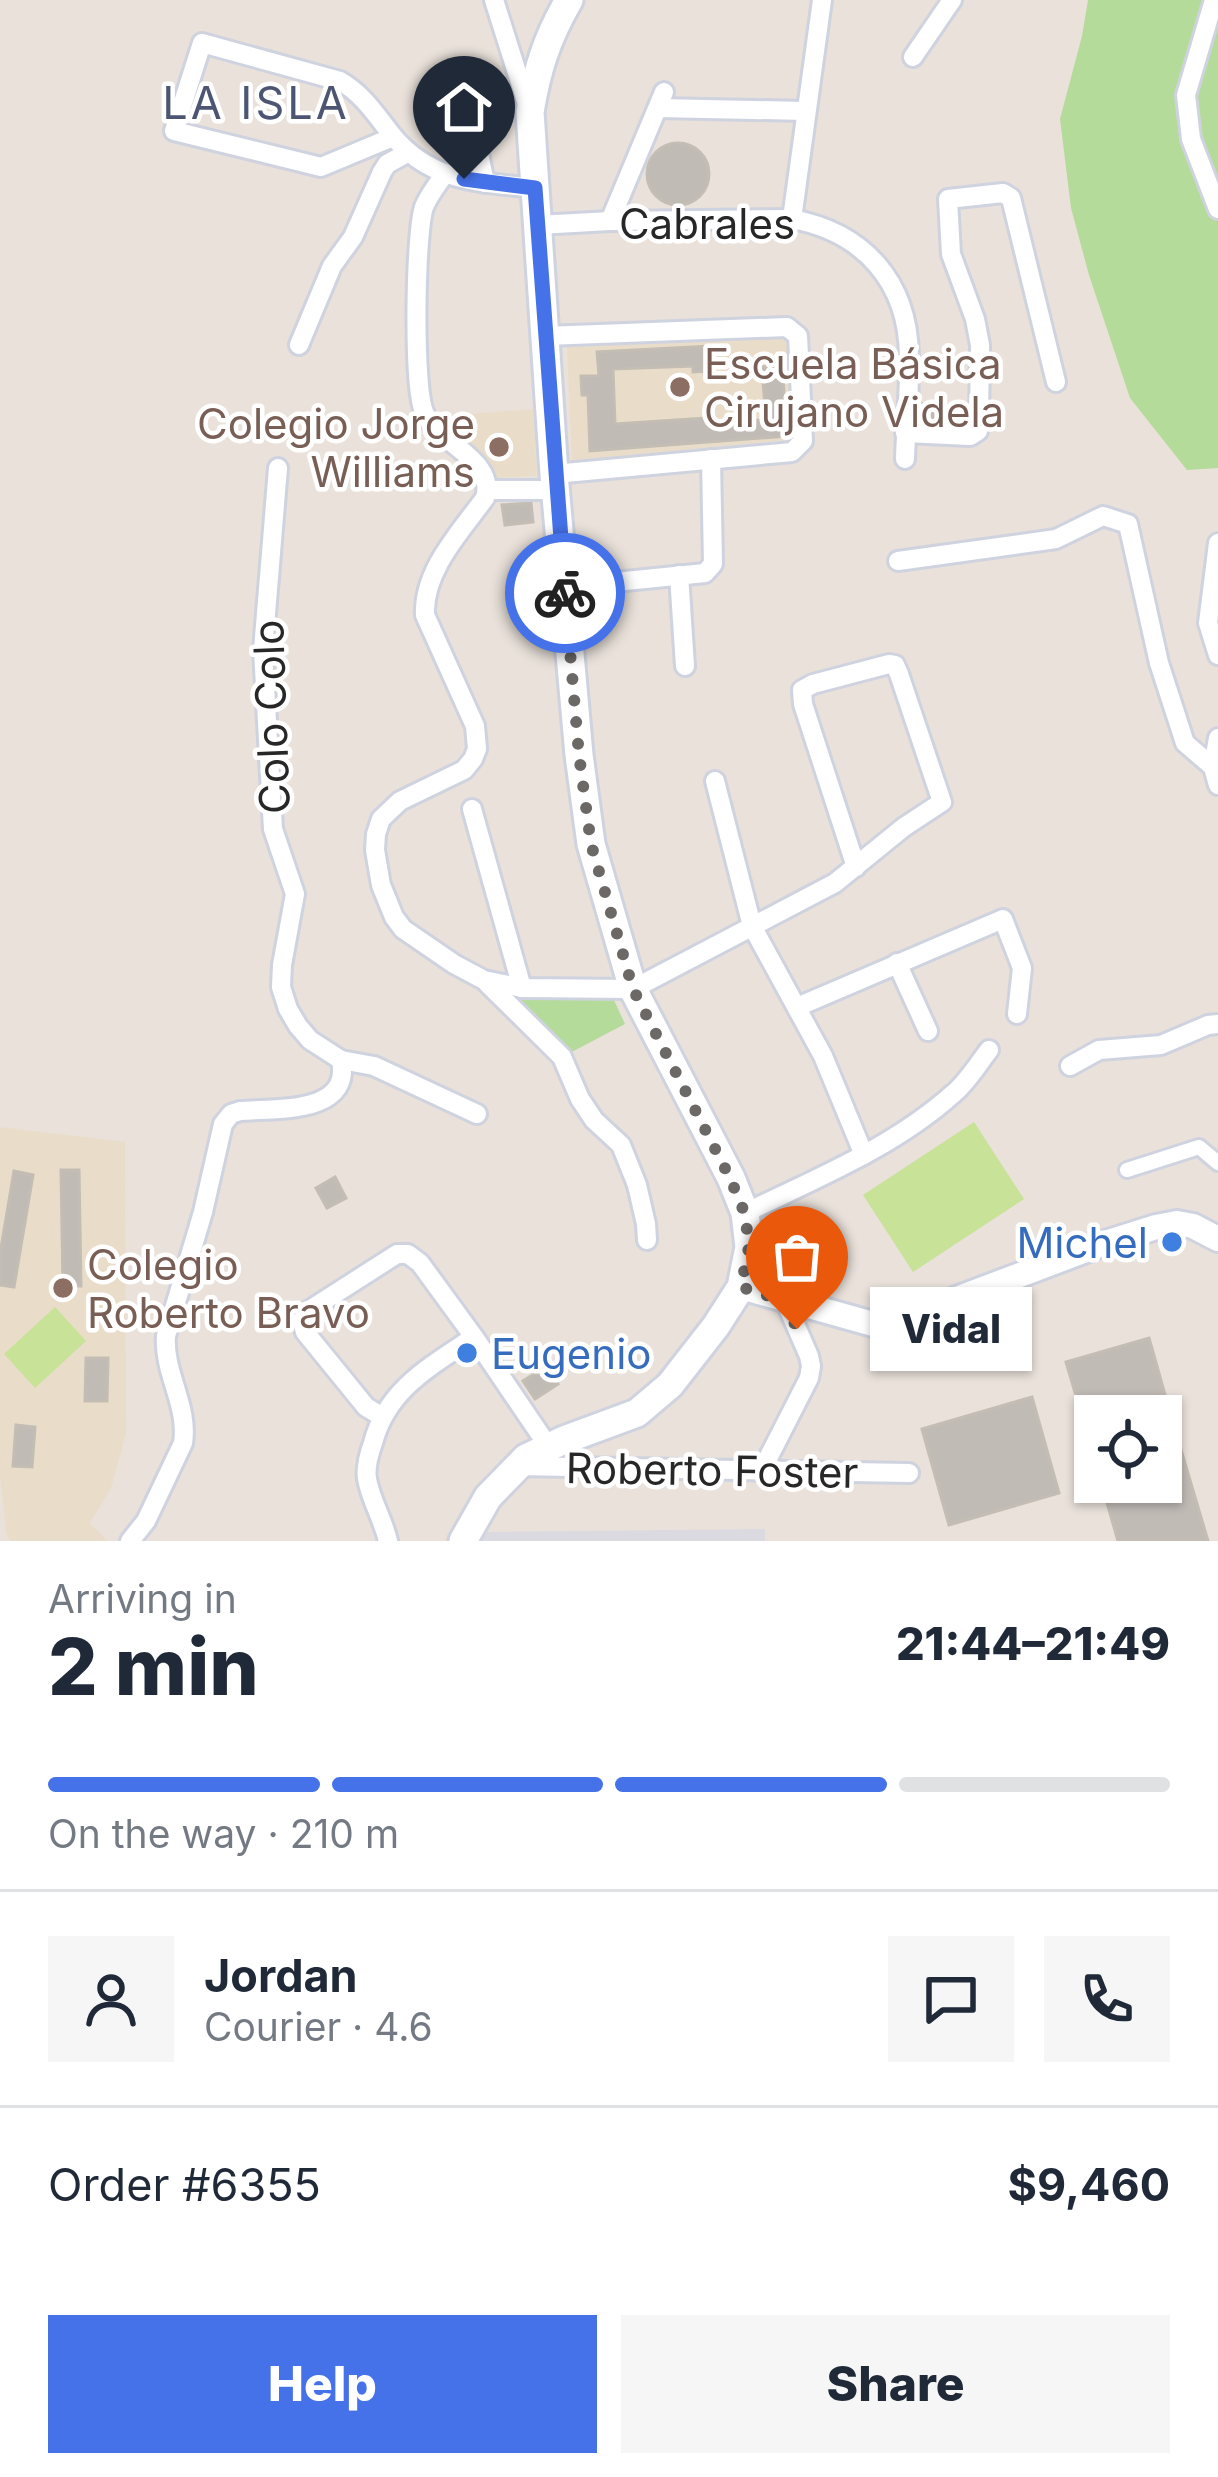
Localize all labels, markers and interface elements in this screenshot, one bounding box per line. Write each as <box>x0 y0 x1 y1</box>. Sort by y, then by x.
pin <box>413 56 515 179</box>
icon: home <box>431 74 497 140</box>
district label: LA ISLA <box>162 75 350 130</box>
street label: Cabrales <box>619 198 795 249</box>
place label: Escuela Básica Cirujano Videla <box>704 338 1004 437</box>
marker: Escuela Básica Cirujano Videla <box>667 374 693 400</box>
place label: Colegio Jorge Williams <box>197 398 475 497</box>
marker: Colegio Jorge Williams <box>486 434 512 460</box>
courier <box>505 533 625 653</box>
icon: bike <box>532 560 598 626</box>
street label: Colo Colo <box>242 619 300 815</box>
pin <box>746 1206 848 1329</box>
place label: Michel <box>1016 1217 1148 1268</box>
icon: bag <box>764 1224 830 1290</box>
marker: Michel <box>1159 1229 1185 1255</box>
place label: Colegio Roberto Bravo <box>87 1239 370 1338</box>
marker: Colegio Roberto Bravo <box>50 1275 76 1301</box>
callout: Vidal <box>869 1287 1031 1371</box>
text: Vidal <box>901 1305 1001 1352</box>
place label: Eugenio <box>491 1328 652 1379</box>
marker: Eugenio <box>454 1340 480 1366</box>
map controls <box>1074 1395 1182 1503</box>
button: locate <box>1074 1395 1182 1503</box>
street label: Roberto Foster <box>565 1442 859 1498</box>
text: Arriving in <box>48 1575 237 1622</box>
text: 21:44–21:49 <box>896 1616 1170 1671</box>
text: 2 min <box>48 1619 259 1714</box>
text: On the way · 210 m <box>48 1810 399 1857</box>
button: person <box>48 1936 174 2062</box>
button: chat <box>888 1936 1014 2062</box>
button: phone <box>1044 1936 1170 2062</box>
text: Jordan <box>204 1948 358 2003</box>
text: Courier · 4.6 <box>204 2003 433 2050</box>
text: Order #6355 <box>48 2157 321 2212</box>
text: $9,460 <box>1008 2157 1170 2212</box>
button: Help <box>48 2315 597 2453</box>
button: Share <box>621 2315 1170 2453</box>

